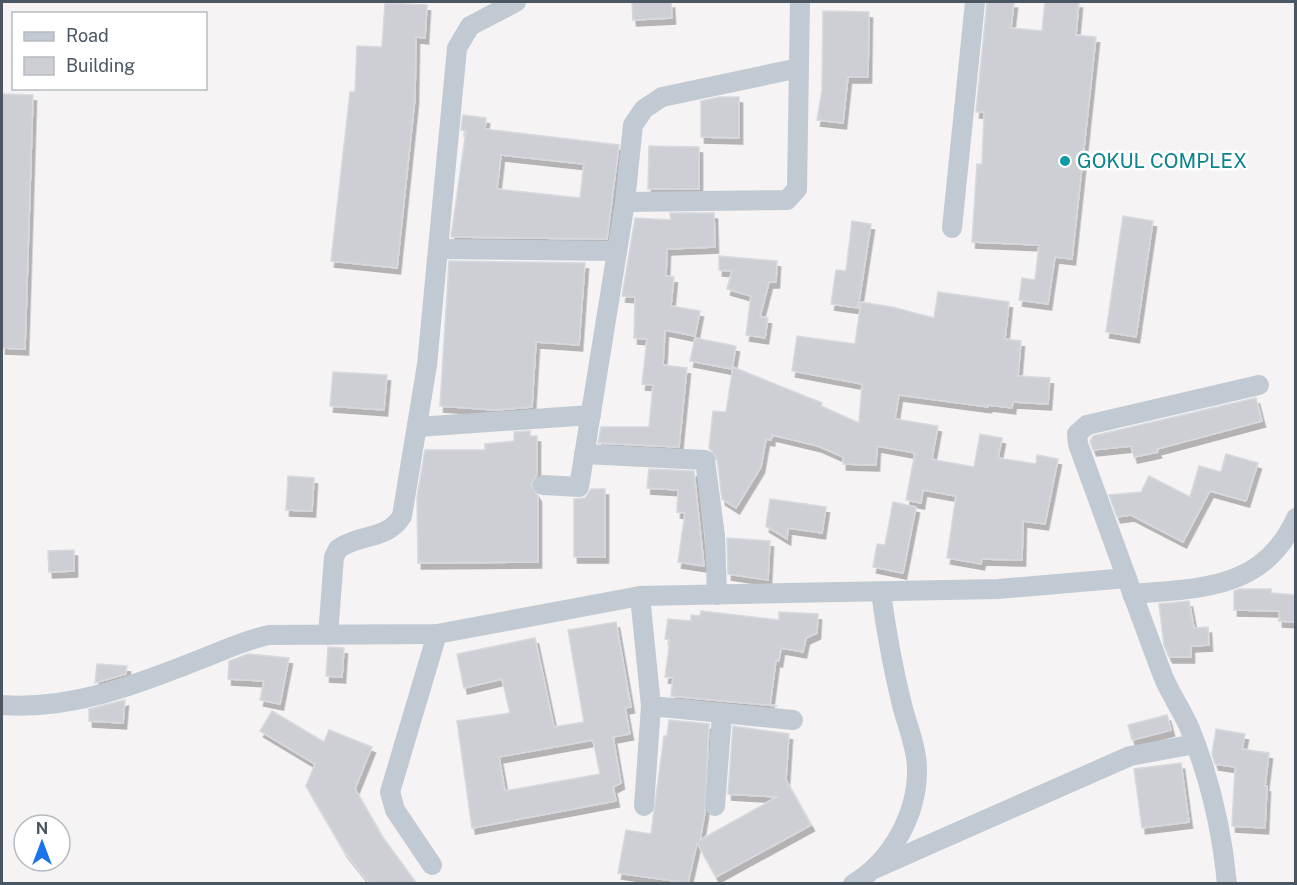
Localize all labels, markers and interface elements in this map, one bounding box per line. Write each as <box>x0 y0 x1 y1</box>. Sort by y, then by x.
legend <box>12 12 207 90</box>
text: Road <box>66 25 109 46</box>
text: Building <box>66 55 135 76</box>
place label: GOKUL COMPLEX <box>1077 149 1247 173</box>
marker: GOKUL COMPLEX <box>1058 154 1072 168</box>
north arrow <box>12 813 72 873</box>
text: N <box>36 819 48 838</box>

